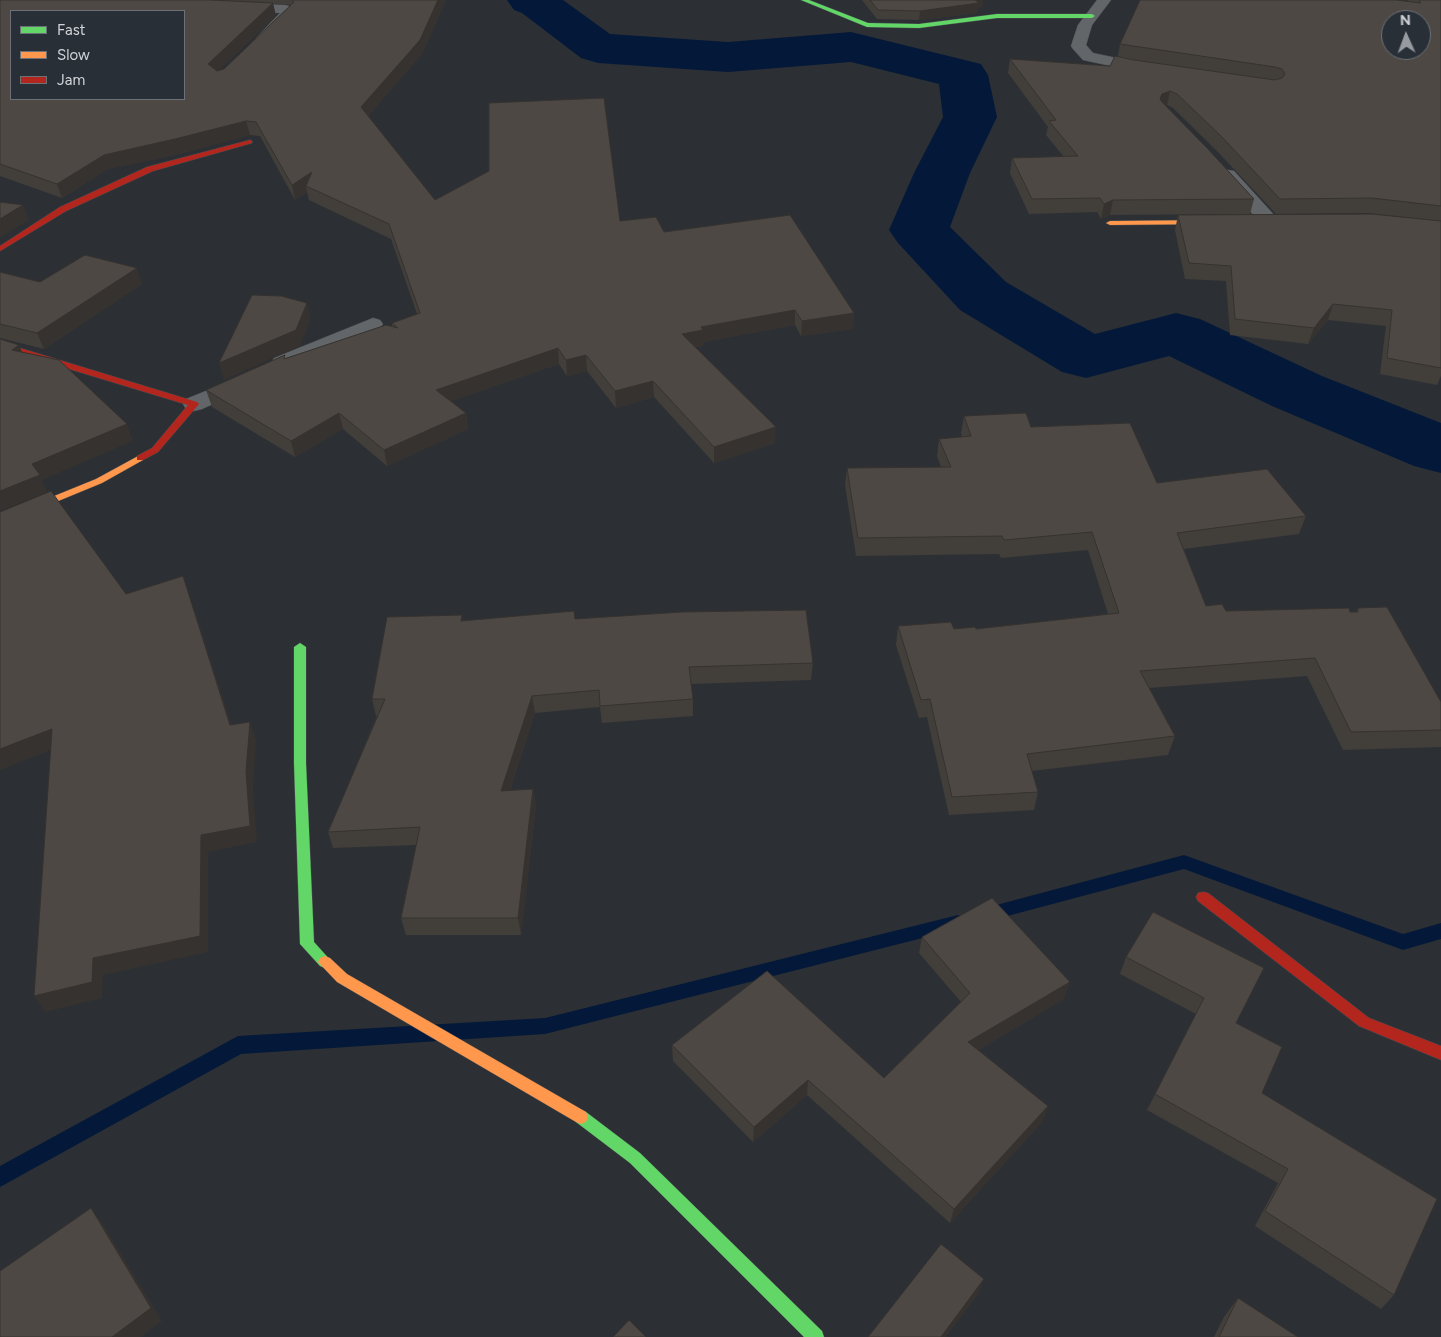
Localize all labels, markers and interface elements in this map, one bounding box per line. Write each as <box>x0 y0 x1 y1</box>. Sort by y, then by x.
legend <box>10 10 185 100</box>
north arrow <box>1381 10 1431 60</box>
text: N <box>1400 12 1411 29</box>
text: Fast <box>57 21 85 39</box>
text: Slow <box>57 46 90 64</box>
text: Jam <box>57 71 85 89</box>

